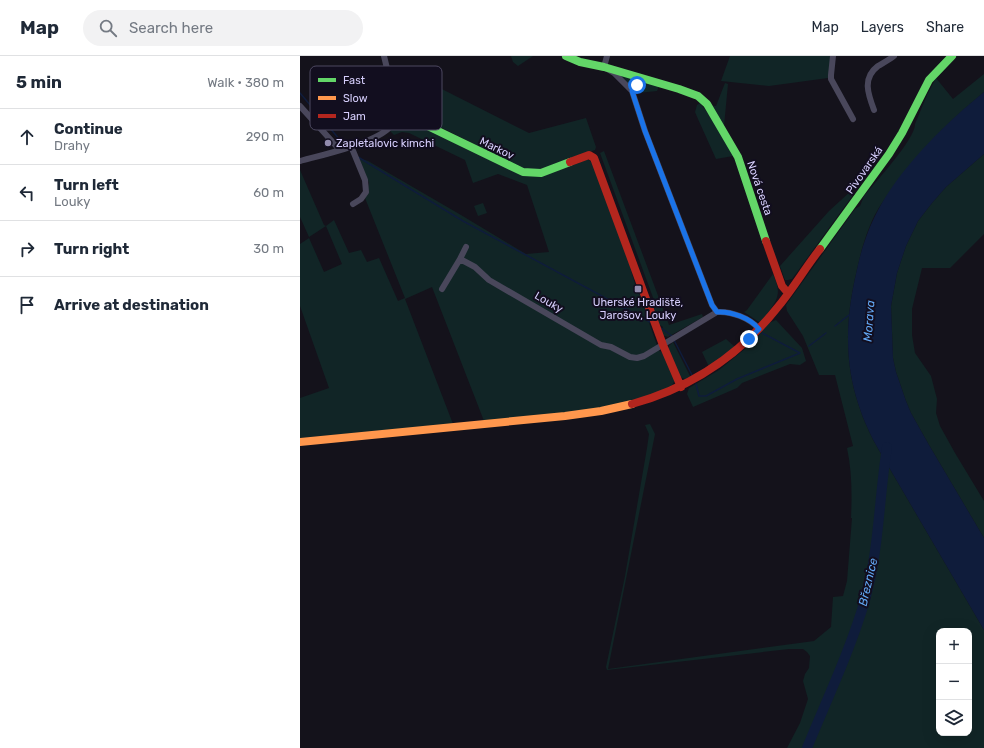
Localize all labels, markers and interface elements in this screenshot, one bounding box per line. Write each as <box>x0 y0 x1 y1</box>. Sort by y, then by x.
search box <box>83 10 363 46</box>
text: Map <box>20 16 59 39</box>
icon: search <box>97 17 119 39</box>
text: Search here <box>129 19 213 37</box>
text: Map <box>812 19 839 36</box>
text: Layers <box>861 19 904 36</box>
text: Share <box>926 19 964 36</box>
legend <box>310 66 442 130</box>
text: 5 min <box>16 72 62 92</box>
text: Fast <box>343 74 366 87</box>
text: Walk · 380 m <box>207 75 284 90</box>
route start <box>628 76 646 94</box>
text: Slow <box>343 92 368 105</box>
text: Jam <box>343 110 366 123</box>
text: Continue <box>54 120 123 138</box>
icon: ahead <box>16 126 38 148</box>
text: 290 m <box>246 129 284 144</box>
street label: Markov <box>477 135 516 162</box>
place label: Zapletalovic kimchi <box>336 137 434 150</box>
text: Drahy <box>54 138 90 153</box>
marker: Zapletalovic kimchi <box>323 138 333 148</box>
street label: Pivovarská <box>843 144 886 197</box>
street label: Nová cesta <box>744 159 775 217</box>
text: Turn left <box>54 176 119 194</box>
icon: left <box>16 182 38 204</box>
text: 60 m <box>253 185 284 200</box>
text: Louky <box>54 194 90 209</box>
icon: right <box>16 238 38 260</box>
text: Turn right <box>54 240 129 258</box>
text: 30 m <box>253 241 284 256</box>
marker: Uherské Hradiště, Jarošov, Louky <box>633 284 643 294</box>
street label: Louky <box>532 289 565 316</box>
icon: arrive <box>16 294 38 316</box>
text: Arrive at destination <box>54 296 209 314</box>
place label: Uherské Hradiště, Jarošov, Louky <box>593 296 684 322</box>
water label: Morava <box>861 300 877 342</box>
route end <box>740 330 758 348</box>
water label: Březnice <box>856 556 880 607</box>
map controls <box>936 628 972 736</box>
button: + <box>936 628 972 664</box>
button: − <box>936 664 972 700</box>
button: layers <box>936 700 972 736</box>

